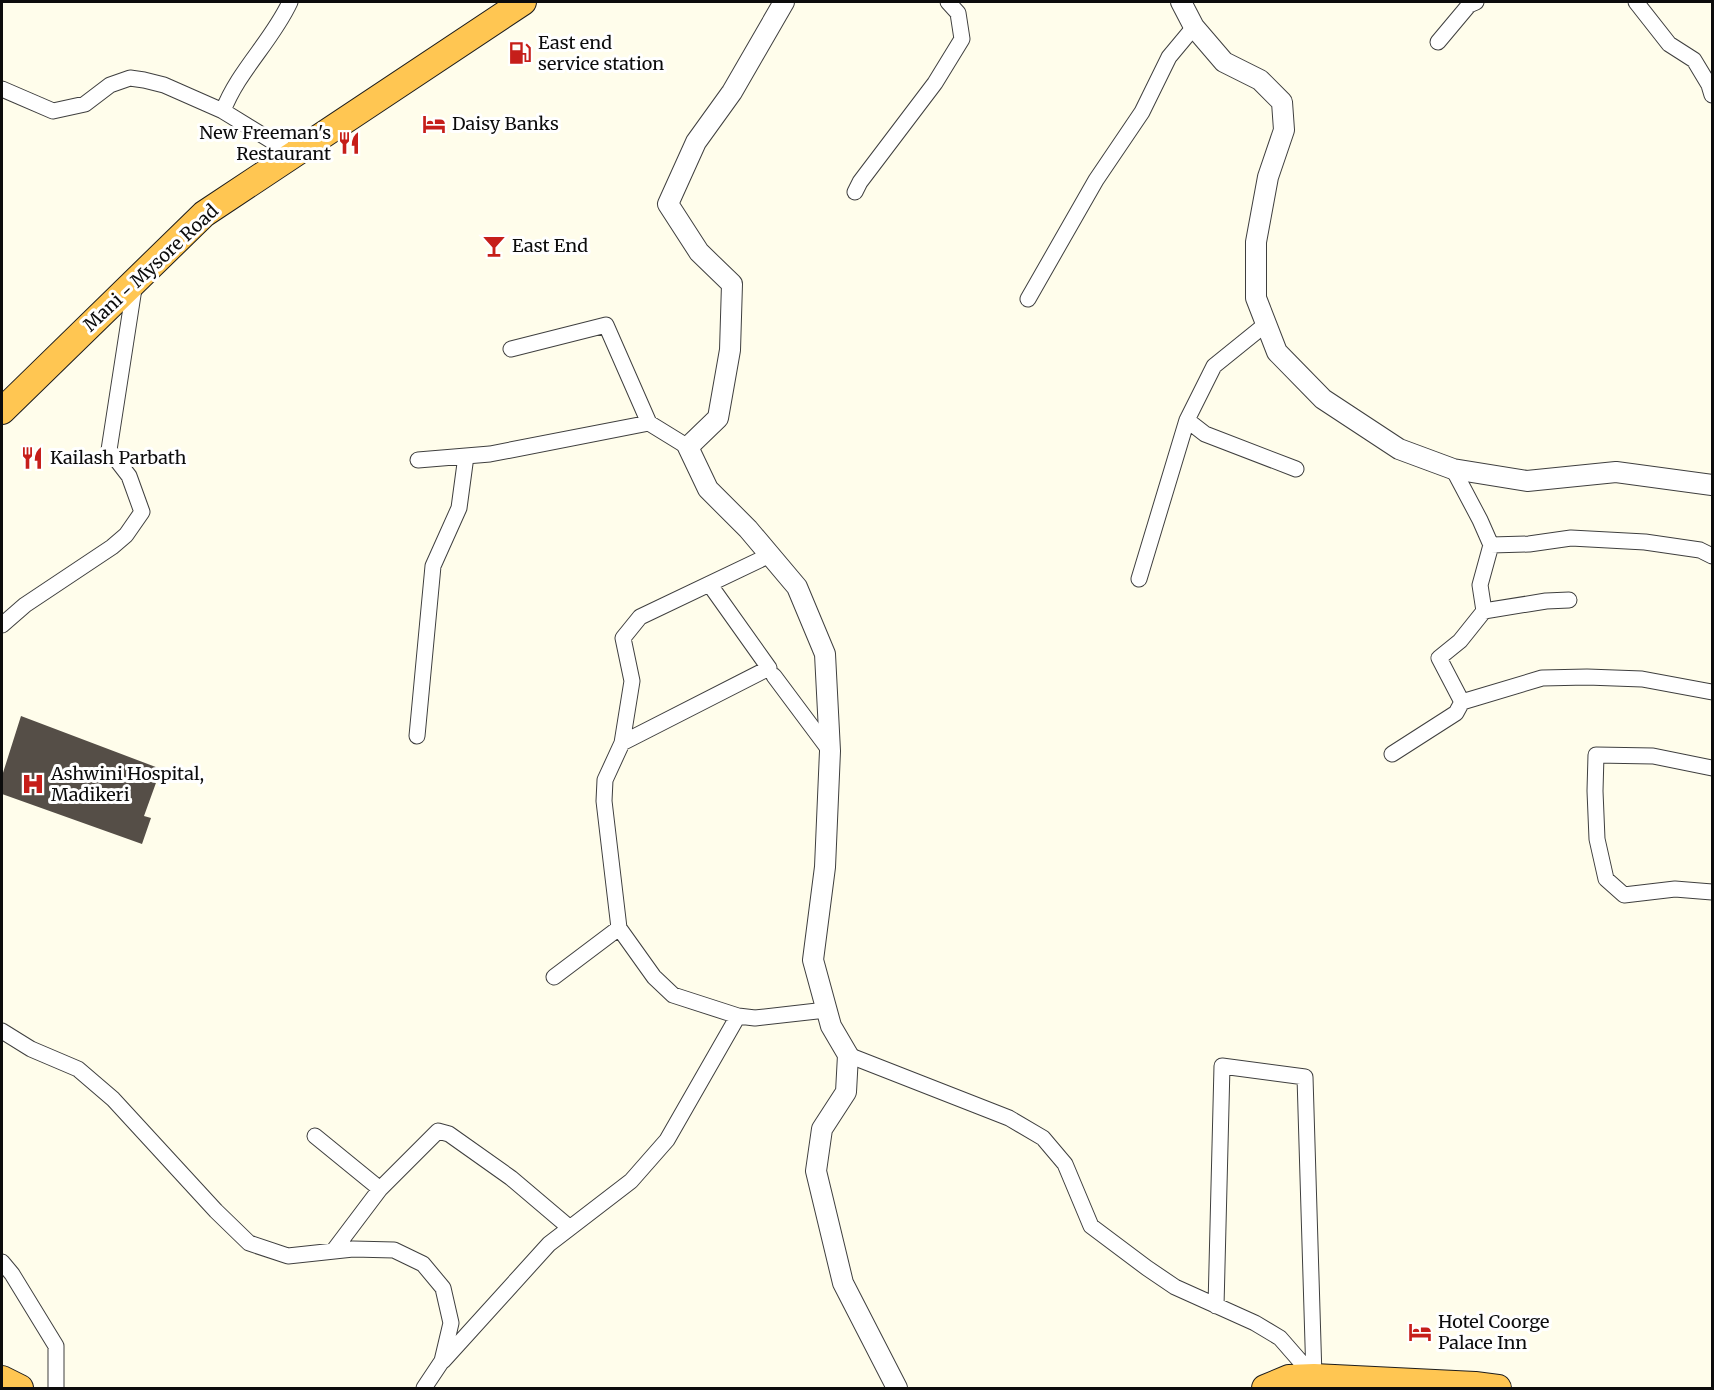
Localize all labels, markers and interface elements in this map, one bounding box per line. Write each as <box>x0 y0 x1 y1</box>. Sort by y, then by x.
place label: East end service station <box>538 31 664 75</box>
fuel station icon: East end service station <box>507 40 533 66</box>
hotel icon: Daisy Banks <box>421 111 447 137</box>
place label: Daisy Banks <box>452 112 559 135</box>
place label: New Freeman's Restaurant <box>199 121 331 165</box>
restaurant icon: New Freeman's Restaurant <box>336 130 362 156</box>
street label: Mani - Mysore Road <box>78 199 223 336</box>
bar icon: East End <box>481 233 507 259</box>
place label: East End <box>512 234 588 257</box>
restaurant icon: Kailash Parbath <box>19 445 45 471</box>
place label: Kailash Parbath <box>50 446 187 469</box>
place label: Ashwini Hospital, Madikeri <box>50 762 204 806</box>
hospital icon: Ashwini Hospital, Madikeri <box>20 771 46 797</box>
place label: Hotel Coorge Palace Inn <box>1438 1310 1549 1354</box>
hotel icon: Hotel Coorge Palace Inn <box>1407 1319 1433 1345</box>

